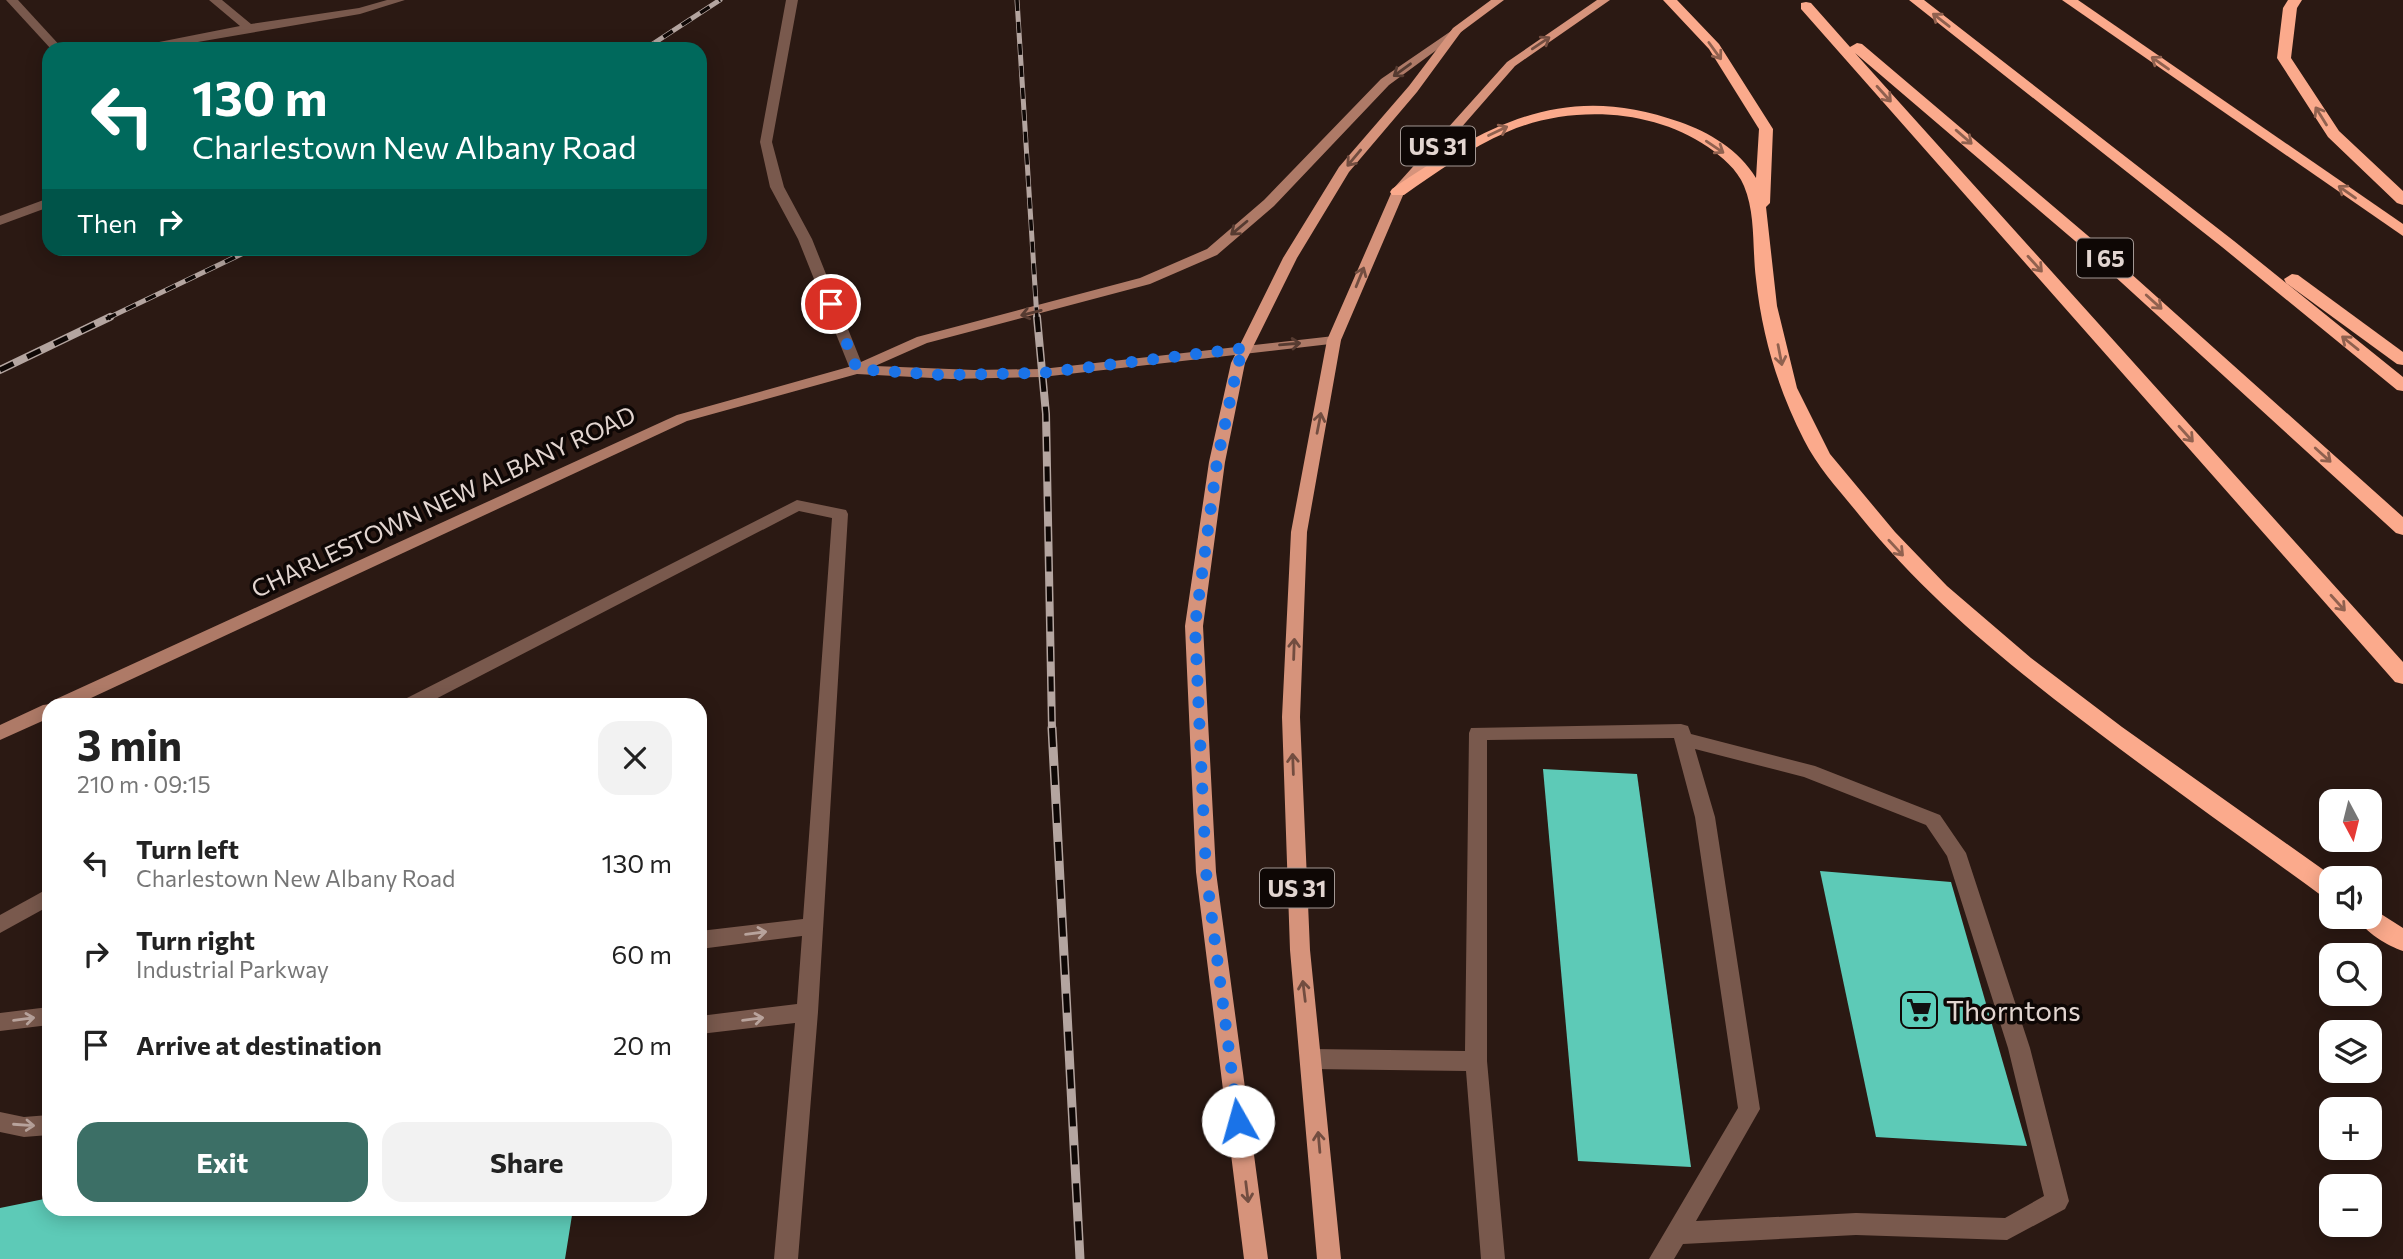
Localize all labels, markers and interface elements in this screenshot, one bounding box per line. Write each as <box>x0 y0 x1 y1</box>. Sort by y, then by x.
one-way arrow <box>1932 12 1951 27</box>
one-way arrow <box>1531 36 1550 50</box>
one-way arrow <box>1708 41 1723 59</box>
one-way arrow <box>2151 56 2170 70</box>
one-way arrow <box>1393 63 1412 77</box>
text: 130 m <box>192 66 327 126</box>
icon: left <box>77 70 168 161</box>
one-way arrow <box>1876 85 1892 103</box>
one-way arrow <box>2314 107 2328 127</box>
one-way arrow <box>1487 124 1508 137</box>
text: Charlestown New Albany Road <box>192 126 636 166</box>
road number: US 31 <box>1401 127 1475 166</box>
one-way arrow <box>1955 129 1973 145</box>
one-way arrow <box>1705 140 1724 154</box>
one-way arrow <box>1346 149 1362 167</box>
one-way arrow <box>2338 185 2357 199</box>
icon: right <box>151 203 189 241</box>
text: Then <box>77 207 137 238</box>
one-way arrow <box>1231 221 1249 236</box>
road number: I 65 <box>2077 238 2133 278</box>
one-way arrow <box>2027 255 2043 273</box>
one-way arrow <box>1354 267 1367 289</box>
pin <box>801 274 861 334</box>
icon: arrive <box>812 285 850 323</box>
one-way arrow <box>2145 294 2162 311</box>
one-way arrow <box>1020 307 1043 320</box>
one-way arrow <box>2342 336 2360 351</box>
one-way arrow <box>1278 337 1300 350</box>
one-way arrow <box>1773 344 1787 366</box>
street label: CHARLESTOWN NEW ALBANY ROAD <box>246 399 640 603</box>
one-way arrow <box>1313 413 1326 435</box>
one-way arrow <box>2177 425 2194 442</box>
one-way arrow <box>2314 447 2332 463</box>
one-way arrow <box>1888 539 1904 557</box>
one-way arrow <box>2330 594 2346 612</box>
one-way arrow <box>1287 638 1300 661</box>
text: 3 min <box>77 718 182 770</box>
button: close <box>598 721 672 795</box>
one-way arrow <box>1286 753 1299 776</box>
text: 210 m · 09:15 <box>77 770 211 798</box>
north arrow <box>2319 789 2382 852</box>
map controls <box>2319 789 2382 1237</box>
text: Turn left <box>136 833 239 864</box>
icon: left <box>77 844 115 882</box>
text: 130 m <box>601 847 672 878</box>
text: Charlestown New Albany Road <box>136 864 455 892</box>
button: sound <box>2319 866 2382 929</box>
road number: US 31 <box>1260 868 1334 908</box>
text: Turn right <box>136 924 255 955</box>
one-way arrow <box>744 926 767 939</box>
icon: right <box>77 935 115 973</box>
text: 60 m <box>612 938 672 969</box>
button: search <box>2319 943 2382 1006</box>
text: Industrial Parkway <box>136 955 329 983</box>
one-way arrow <box>1298 980 1311 1003</box>
supermarket icon: Thorntons <box>1898 989 1940 1031</box>
place label: Thorntons <box>1946 993 2081 1027</box>
one-way arrow <box>13 1012 35 1025</box>
one-way arrow <box>741 1012 764 1025</box>
button: layers <box>2319 1020 2382 1083</box>
icon: arrive <box>77 1026 115 1064</box>
text: Arrive at destination <box>136 1029 382 1060</box>
text: 20 m <box>613 1029 672 1060</box>
position arrow <box>1201 1084 1275 1158</box>
button: + <box>2319 1097 2382 1160</box>
one-way arrow <box>13 1119 35 1132</box>
button: Exit <box>77 1122 368 1202</box>
button: Share <box>382 1122 672 1202</box>
one-way arrow <box>1312 1131 1325 1154</box>
button: − <box>2319 1174 2382 1237</box>
one-way arrow <box>1241 1180 1254 1202</box>

